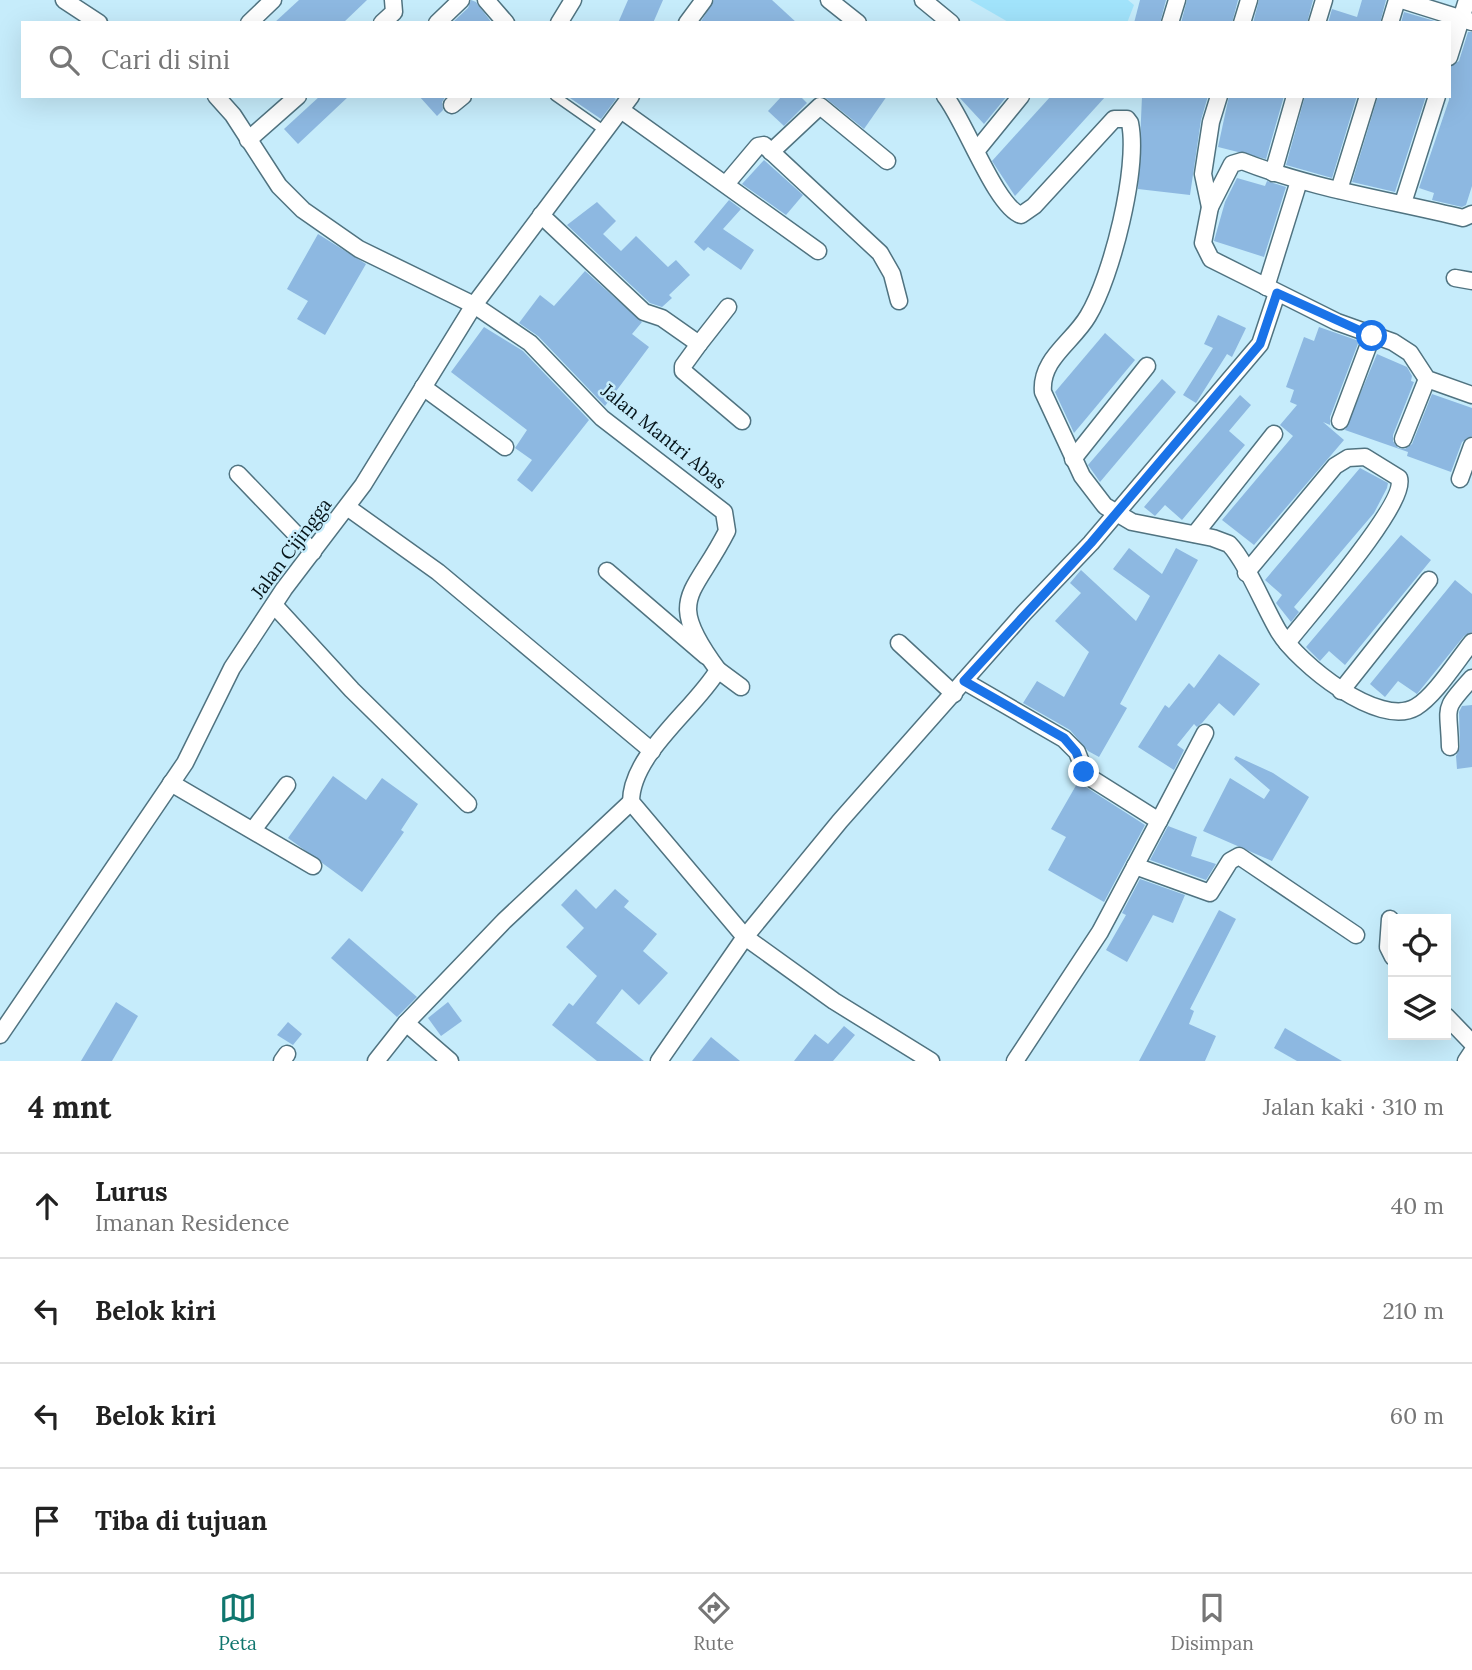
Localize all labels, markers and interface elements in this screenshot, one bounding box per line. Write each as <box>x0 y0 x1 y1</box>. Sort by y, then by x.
search box <box>21 21 1451 98</box>
icon: search <box>45 41 83 79</box>
text: Cari di sini <box>101 43 230 76</box>
route start <box>1356 320 1387 351</box>
street label: Jalan Mantri Abas <box>596 378 732 494</box>
street label: Jalan Cijingga <box>245 493 337 604</box>
route end <box>1068 756 1099 787</box>
map controls <box>1388 914 1451 1040</box>
button: locate <box>1388 914 1451 977</box>
button: layers <box>1388 977 1451 1040</box>
text: 4 mnt <box>28 1088 111 1126</box>
text: Jalan kaki · 310 m <box>1263 1092 1444 1121</box>
text: Lurus <box>95 1175 168 1208</box>
icon: ahead <box>28 1187 66 1225</box>
text: 40 m <box>1391 1191 1444 1220</box>
text: Imanan Residence <box>95 1208 289 1237</box>
icon: left <box>28 1292 66 1330</box>
text: Belok kiri <box>95 1294 216 1327</box>
text: 210 m <box>1382 1296 1444 1325</box>
icon: left <box>28 1397 66 1435</box>
text: Belok kiri <box>95 1399 216 1432</box>
text: 60 m <box>1390 1401 1444 1430</box>
icon: arrive <box>28 1502 66 1540</box>
text: Tiba di tujuan <box>95 1504 267 1537</box>
tab: Peta <box>218 1589 257 1655</box>
tab: Rute <box>693 1589 734 1655</box>
tab: Disimpan <box>1170 1589 1254 1655</box>

